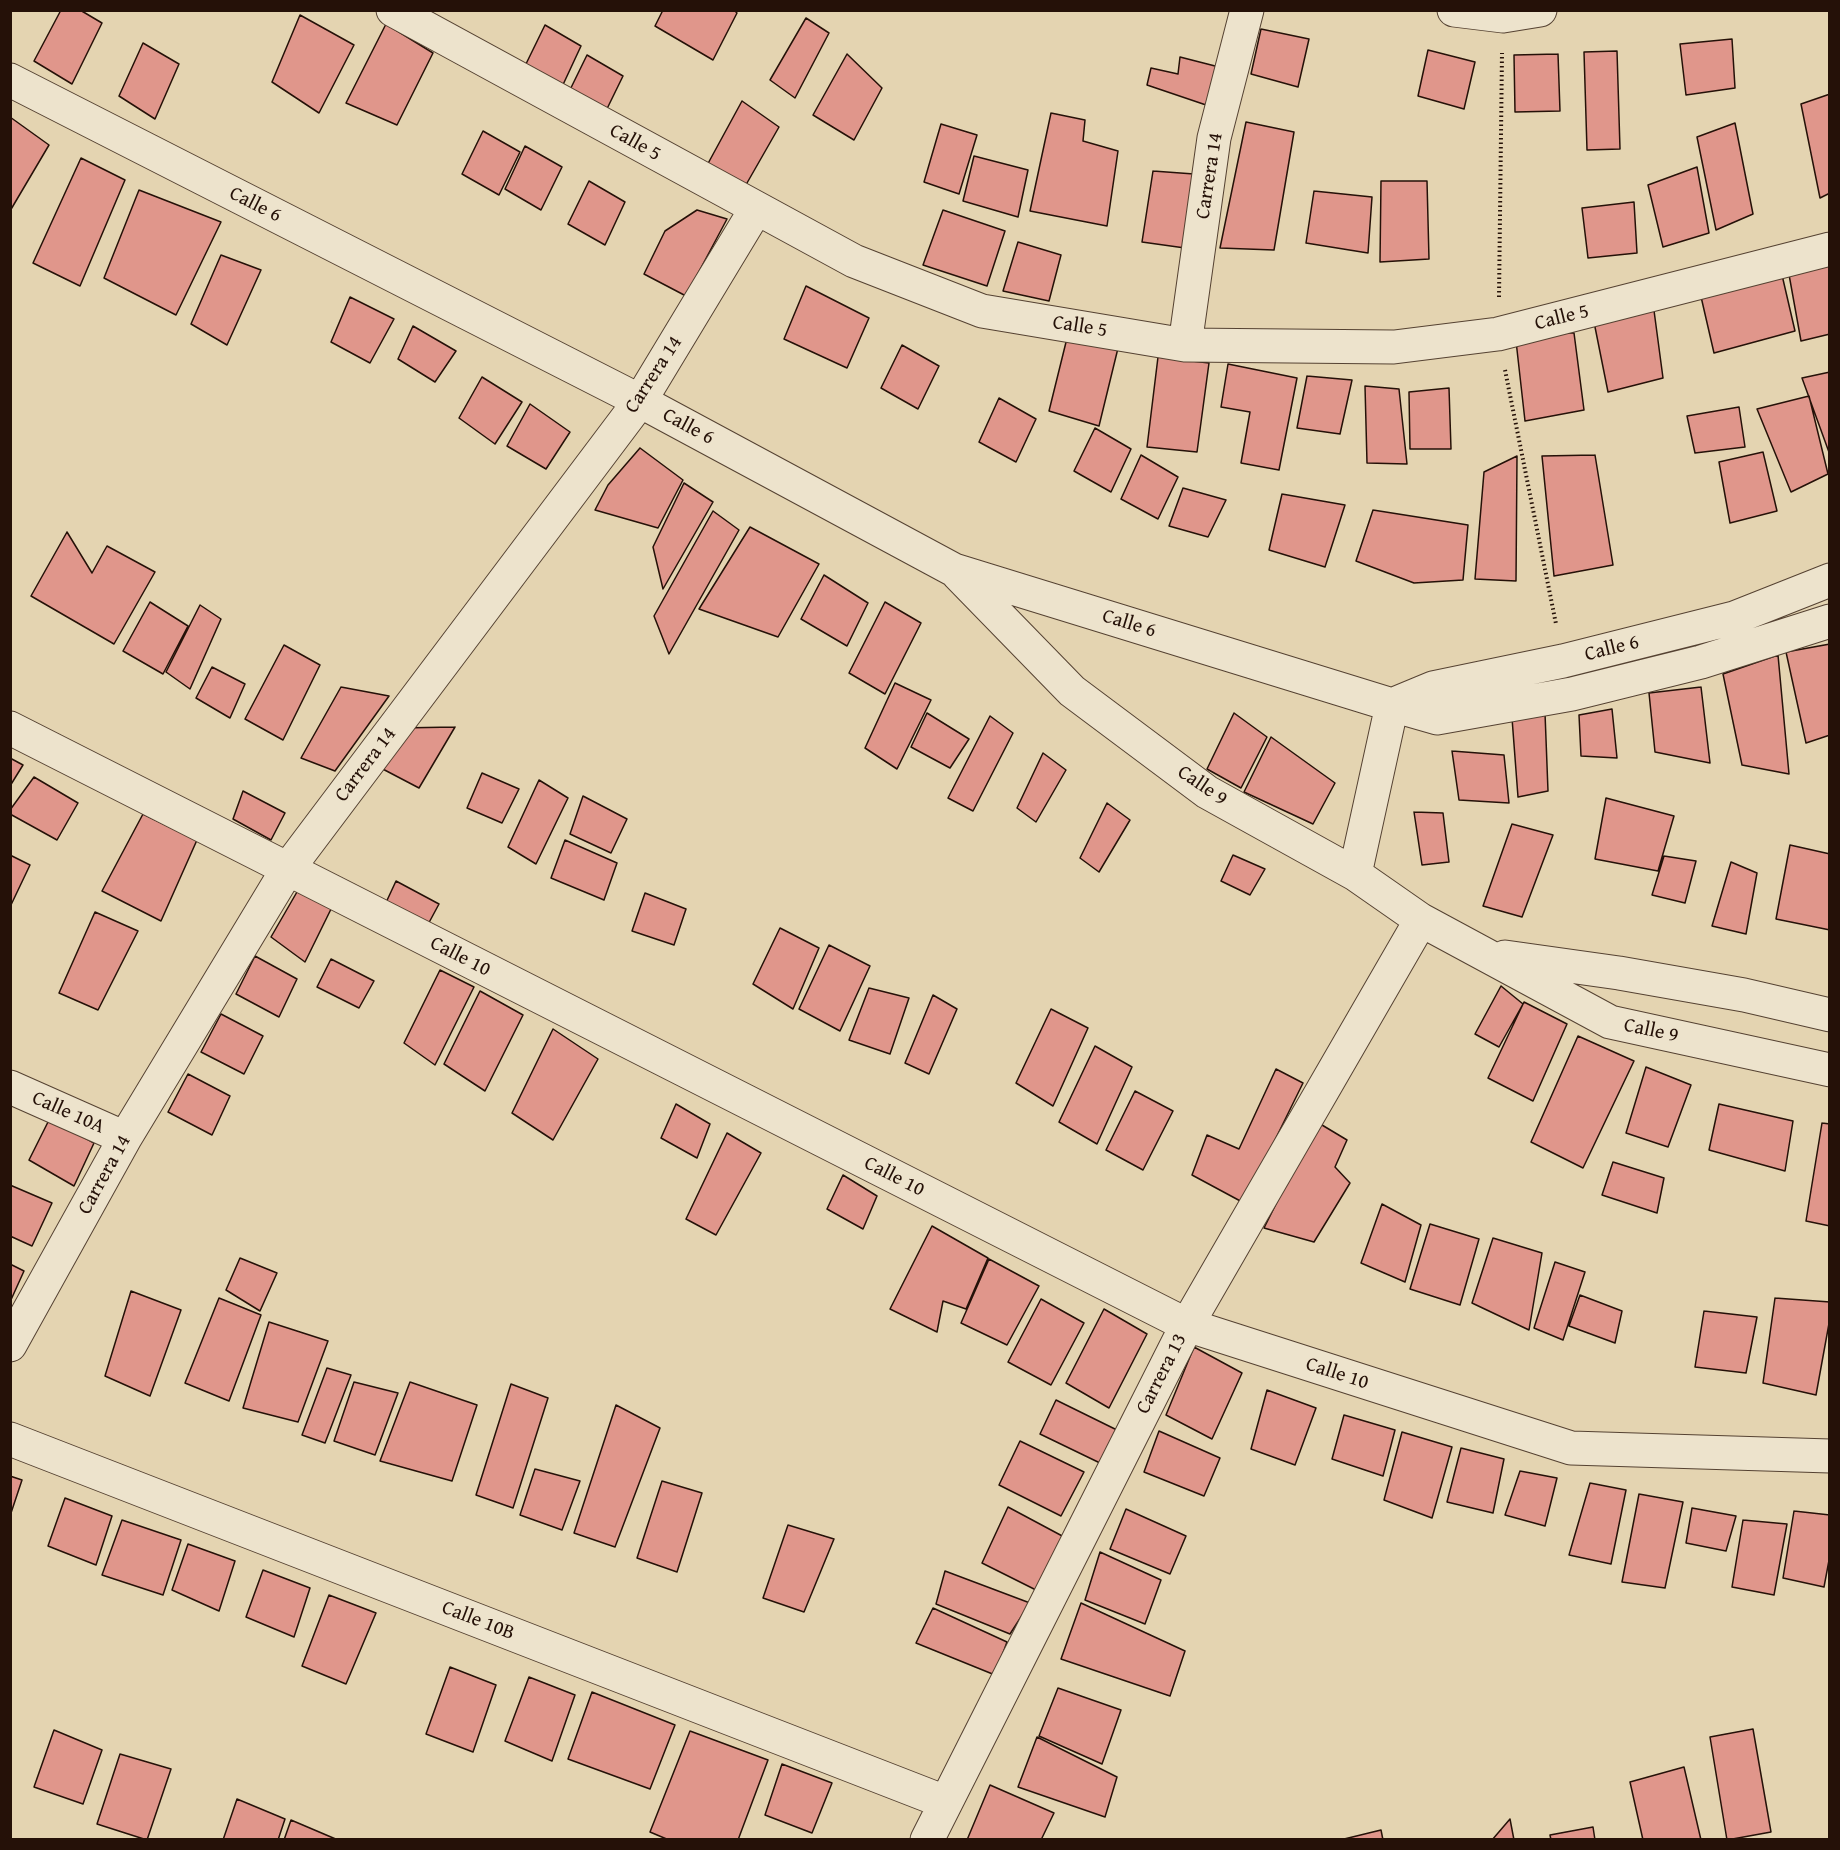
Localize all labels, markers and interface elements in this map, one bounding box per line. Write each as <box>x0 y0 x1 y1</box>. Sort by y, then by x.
street label: Calle 5 <box>605 119 665 167</box>
street label: Carrera 14 <box>1191 131 1229 221</box>
street label: Calle 6 <box>225 182 285 228</box>
street label: Calle 5 <box>1532 300 1592 336</box>
street label: Calle 5 <box>1051 311 1109 343</box>
street label: Carrera 14 <box>620 332 688 418</box>
street label: Calle 6 <box>658 404 718 450</box>
street label: Calle 6 <box>1099 604 1159 644</box>
street label: Calle 6 <box>1582 631 1642 667</box>
street label: Carrera 14 <box>330 723 402 807</box>
street label: Calle 9 <box>1173 761 1231 811</box>
street label: Calle 10 <box>426 932 494 982</box>
street label: Calle 9 <box>1622 1014 1680 1048</box>
street label: Calle 10A <box>28 1086 108 1140</box>
street label: Carrera 14 <box>73 1131 137 1219</box>
street label: Calle 10 <box>860 1152 928 1202</box>
street label: Carrera 13 <box>1132 1330 1192 1418</box>
street label: Calle 10 <box>1303 1353 1371 1395</box>
street label: Calle 10B <box>438 1596 518 1646</box>

